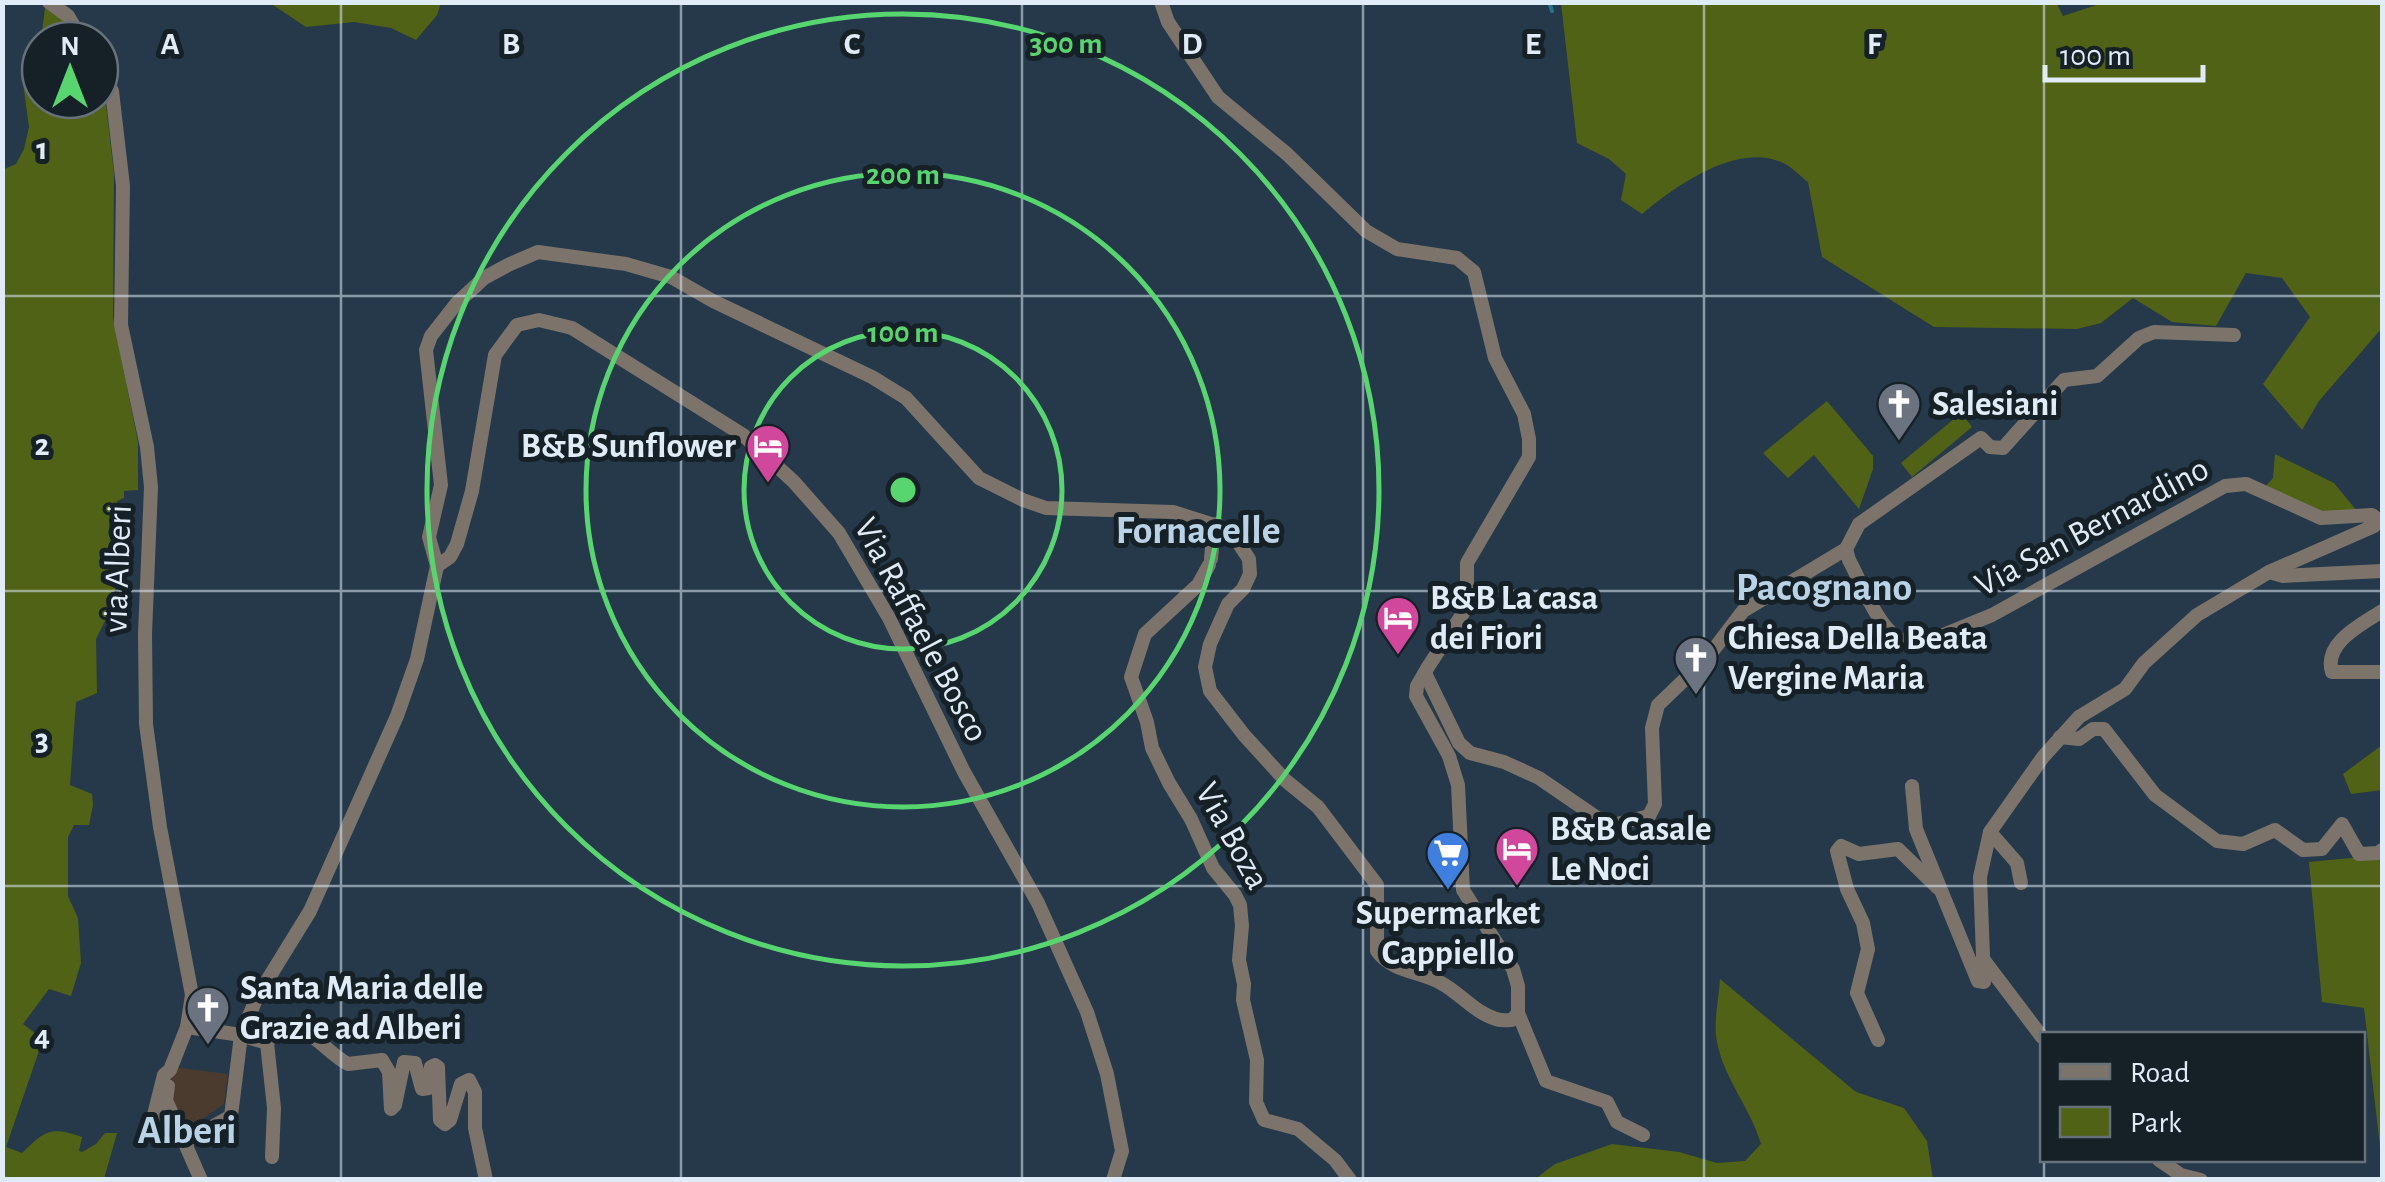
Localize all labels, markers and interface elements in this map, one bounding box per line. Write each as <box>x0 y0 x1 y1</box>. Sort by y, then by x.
north arrow <box>20 20 120 120</box>
scale bar <box>2045 20 2202 82</box>
text: A <box>160 28 180 60</box>
text: B <box>502 28 520 60</box>
text: C <box>844 28 861 60</box>
text: D <box>1182 28 1203 60</box>
text: E <box>1525 28 1541 60</box>
text: F <box>1867 28 1883 60</box>
text: 300 m <box>1030 29 1102 59</box>
text: N <box>60 33 80 61</box>
text: 100 m <box>2060 41 2131 71</box>
text: 1 <box>36 133 48 165</box>
text: 200 m <box>866 160 940 190</box>
text: 100 m <box>868 318 938 348</box>
church icon: Salesiani <box>1876 381 1922 442</box>
place label: Salesiani <box>1932 387 2058 422</box>
hotel icon: B&B Sunflower <box>745 423 791 484</box>
text: 2 <box>34 429 50 461</box>
place label: B&B Sunflower <box>521 429 736 464</box>
street label: Via San Bernardino <box>1970 451 2214 603</box>
centre of rings <box>885 472 921 508</box>
street label: via Alberi <box>98 504 138 634</box>
district label: Fornacelle <box>1115 511 1281 551</box>
street label: Via Raffaele Bosco <box>847 512 995 748</box>
district label: Pacognano <box>1736 568 1912 608</box>
place label: B&B La casa dei Fiori <box>1430 581 1598 656</box>
hotel icon: B&B La casa dei Fiori <box>1375 595 1421 656</box>
place label: Chiesa Della Beata Vergine Maria <box>1728 621 1988 696</box>
church icon: Chiesa Della Beata Vergine Maria <box>1673 635 1719 696</box>
text: 3 <box>35 724 49 756</box>
street label: Via Boza <box>1189 777 1275 895</box>
place label: B&B Casale Le Noci <box>1550 812 1712 887</box>
hotel icon: B&B Casale Le Noci <box>1494 826 1540 887</box>
supermarket icon: Supermarket Cappiello <box>1425 830 1471 891</box>
place label: Supermarket Cappiello <box>1356 896 1540 971</box>
place label: Santa Maria delle Grazie ad Alberi <box>240 971 483 1046</box>
church icon: Santa Maria delle Grazie ad Alberi <box>185 985 231 1046</box>
text: 4 <box>34 1020 50 1052</box>
legend <box>2040 1032 2365 1162</box>
text: Road <box>2130 1058 2190 1088</box>
text: Park <box>2130 1108 2182 1138</box>
district label: Alberi <box>137 1111 237 1151</box>

